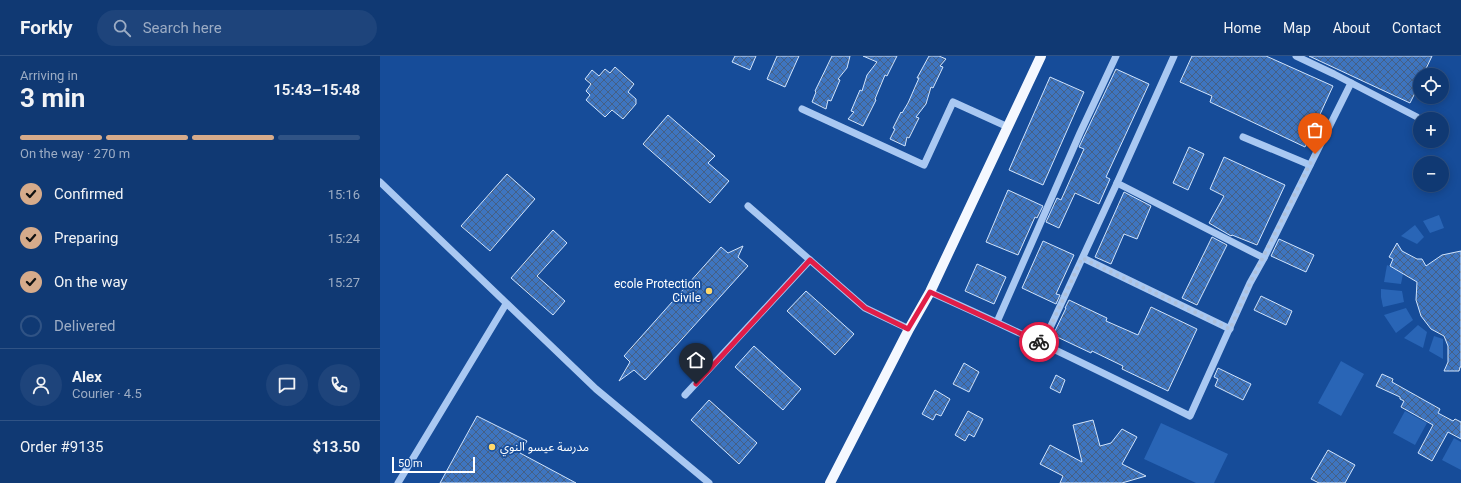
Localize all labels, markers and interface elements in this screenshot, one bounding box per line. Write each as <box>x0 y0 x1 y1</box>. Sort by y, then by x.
search box <box>97 10 377 46</box>
text: Forkly <box>20 16 73 39</box>
icon: search <box>111 17 133 39</box>
text: Search here <box>143 19 222 37</box>
text: Home <box>1223 20 1261 36</box>
text: Map <box>1283 20 1311 36</box>
text: About <box>1333 20 1370 36</box>
text: Contact <box>1392 20 1441 36</box>
text: Arriving in <box>20 68 78 83</box>
map controls <box>1413 68 1449 192</box>
button: locate <box>1413 68 1449 104</box>
text: 15:43–15:48 <box>273 81 360 99</box>
text: 3 min <box>20 83 85 113</box>
button: + <box>1413 112 1449 148</box>
pin <box>1298 113 1332 154</box>
icon: bag <box>1304 119 1326 141</box>
text: On the way · 270 m <box>20 146 130 161</box>
button: − <box>1413 156 1449 192</box>
icon: check <box>20 183 42 205</box>
text: Confirmed <box>54 185 124 203</box>
text: 15:16 <box>328 187 360 202</box>
icon: check <box>20 227 42 249</box>
text: Preparing <box>54 229 118 247</box>
text: 15:24 <box>328 231 360 246</box>
icon: check <box>20 271 42 293</box>
text: On the way <box>54 273 128 291</box>
text: 15:27 <box>328 275 360 290</box>
place label: ecole Protection Civile <box>614 277 701 305</box>
marker: ecole Protection Civile <box>704 286 714 296</box>
text: Delivered <box>54 317 116 335</box>
courier <box>1019 322 1059 362</box>
icon: bike <box>1028 331 1050 353</box>
pin <box>679 343 713 384</box>
icon: home <box>685 349 707 371</box>
button: person <box>20 364 62 406</box>
button: chat <box>266 364 308 406</box>
button: phone <box>318 364 360 406</box>
text: Alex <box>72 368 102 386</box>
text: Courier · 4.5 <box>72 386 142 401</box>
text: Order #9135 <box>20 438 103 456</box>
text: $13.50 <box>313 438 360 456</box>
place label: مدرسة عيسو النوي <box>500 440 589 457</box>
marker: مدرسة عيسو النوي <box>487 442 497 452</box>
scale bar <box>392 455 475 474</box>
text: 50 m <box>398 457 423 470</box>

